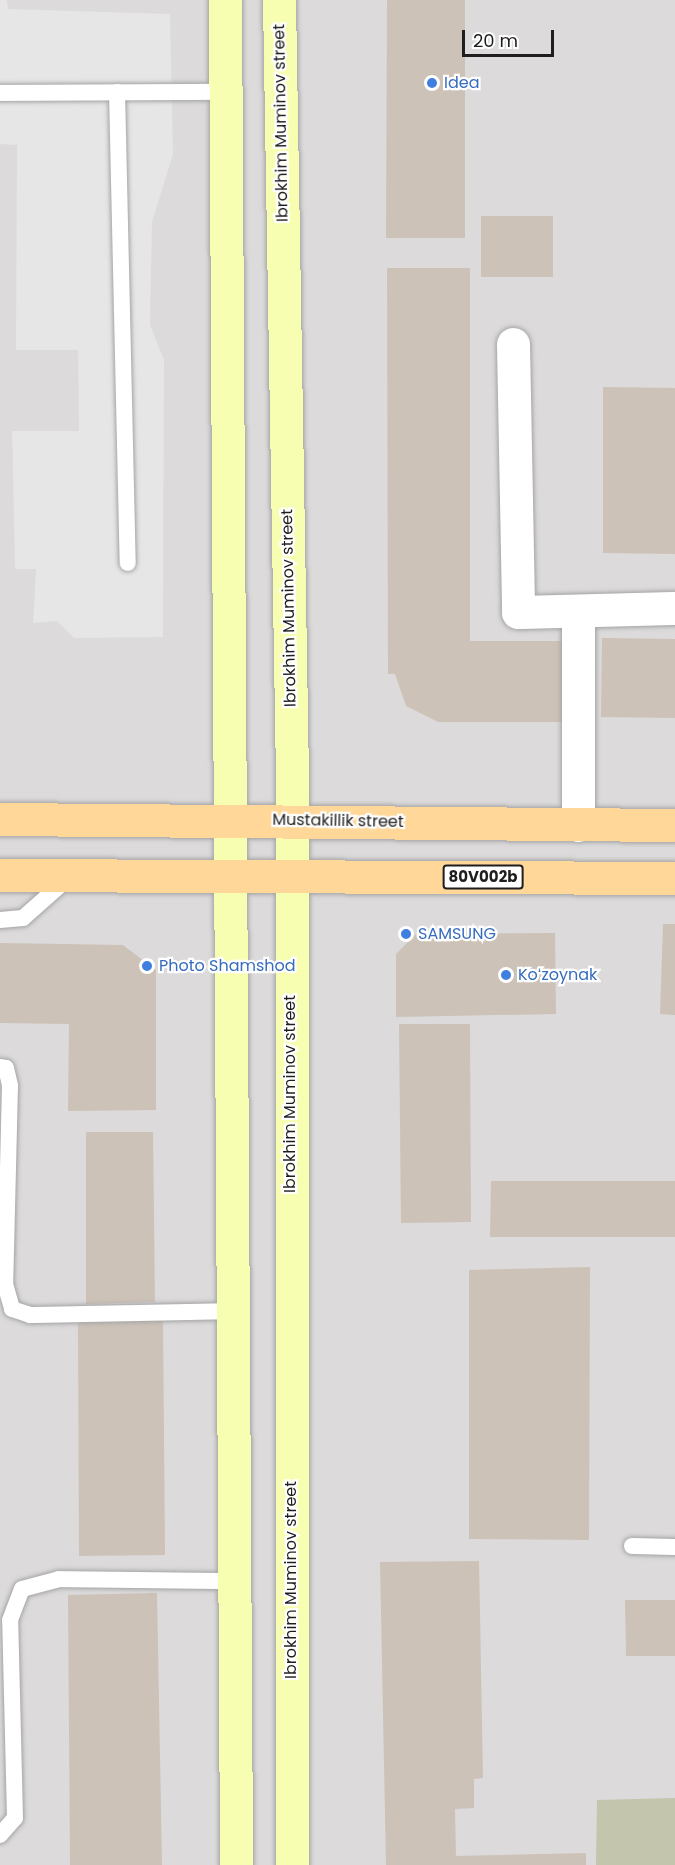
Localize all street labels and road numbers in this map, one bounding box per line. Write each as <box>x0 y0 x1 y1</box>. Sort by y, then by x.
street label: Ibrokhim Muminov street <box>270 24 292 222</box>
street label: Ibrokhim Muminov street <box>278 509 300 707</box>
street label: Mustakillik street <box>272 810 404 832</box>
road number: 80V002b <box>442 865 524 889</box>
street label: Ibrokhim Muminov street <box>280 995 300 1193</box>
street label: Ibrokhim Muminov street <box>281 1481 301 1679</box>

